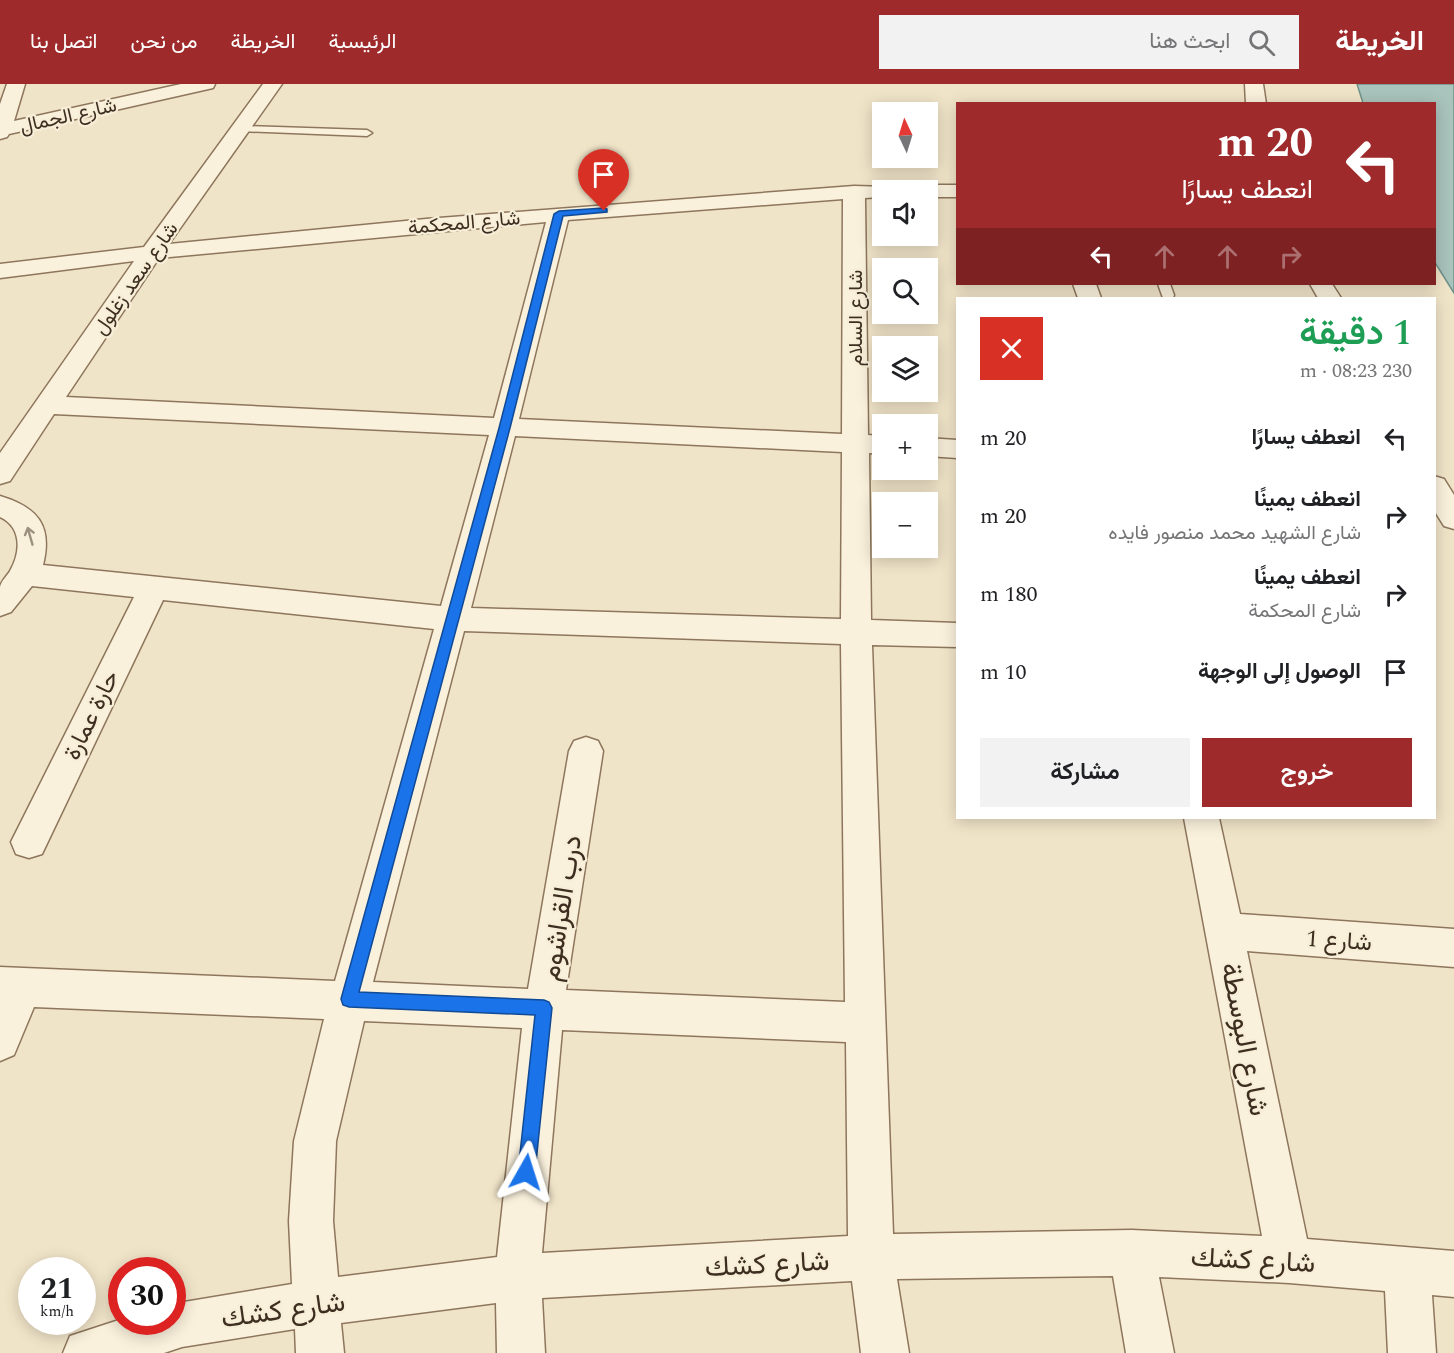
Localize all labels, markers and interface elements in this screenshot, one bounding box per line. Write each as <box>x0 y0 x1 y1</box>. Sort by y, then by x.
search box <box>879 15 1299 69</box>
text: الخريطة <box>1335 20 1424 63</box>
text: ابحث هنا <box>1149 25 1230 58</box>
text: اتصل بنا <box>30 26 97 58</box>
text: من نحن <box>130 26 198 58</box>
text: الخريطة <box>231 26 295 58</box>
text: الرئيسية <box>328 26 396 58</box>
icon: search <box>1245 26 1278 59</box>
street label: شارع الجمال <box>17 90 120 142</box>
north arrow <box>872 102 938 168</box>
map controls <box>872 102 938 558</box>
text: 20 m <box>1218 112 1313 175</box>
icon: left <box>1334 126 1412 204</box>
pin <box>578 149 629 211</box>
icon: arrive <box>587 158 620 191</box>
text: انعطف يسارًا <box>1182 169 1313 211</box>
button: sound <box>872 180 938 246</box>
street label: شارع المحكمة <box>407 203 522 243</box>
street label: شارع سعد زغلول <box>86 216 186 341</box>
icon: left <box>1085 240 1118 273</box>
icon: ahead <box>1148 240 1181 273</box>
icon: ahead <box>1211 240 1244 273</box>
icon: right <box>1274 240 1307 273</box>
button: search <box>872 258 938 324</box>
street label: شارع السلام <box>841 270 871 366</box>
text: 1 دقيقة <box>1299 306 1412 361</box>
button: close <box>980 317 1043 380</box>
button: layers <box>872 336 938 402</box>
text: 230 m · 08:23 <box>1300 356 1412 386</box>
button: + <box>872 414 938 480</box>
text: انعطف يسارًا <box>1251 421 1361 454</box>
text: 20 m <box>980 422 1026 455</box>
icon: left <box>1379 422 1412 455</box>
text: انعطف يمينًا <box>1254 483 1361 516</box>
button: − <box>872 492 938 558</box>
text: 20 m <box>980 500 1026 533</box>
icon: right <box>1379 500 1412 533</box>
text: شارع الشهيد محمد منصور فايده <box>1108 518 1361 548</box>
one-way arrow <box>23 527 35 546</box>
text: انعطف يمينًا <box>1254 561 1361 594</box>
text: 180 m <box>980 578 1037 611</box>
icon: right <box>1379 578 1412 611</box>
text: شارع المحكمة <box>1248 596 1361 626</box>
text: الوصول إلى الوجهة <box>1198 655 1361 688</box>
text: 10 m <box>980 656 1026 689</box>
icon: arrive <box>1379 656 1412 689</box>
street label: حارة عمارة <box>55 664 129 766</box>
button: مشاركة <box>980 738 1190 807</box>
button: خروج <box>1202 738 1412 807</box>
street label: درب القراشوم <box>529 832 594 984</box>
street label: شارع 1 <box>1305 921 1373 961</box>
street label: شارع البوسطة <box>1209 959 1280 1120</box>
position arrow <box>494 1140 558 1204</box>
street label: شارع كشك <box>1189 1236 1316 1285</box>
street label: شارع كشك <box>704 1240 831 1289</box>
speed limit sign: 30 <box>108 1257 186 1335</box>
text: 21 <box>40 1266 74 1312</box>
street label: شارع كشك <box>218 1281 348 1340</box>
text: km/h <box>40 1300 74 1323</box>

